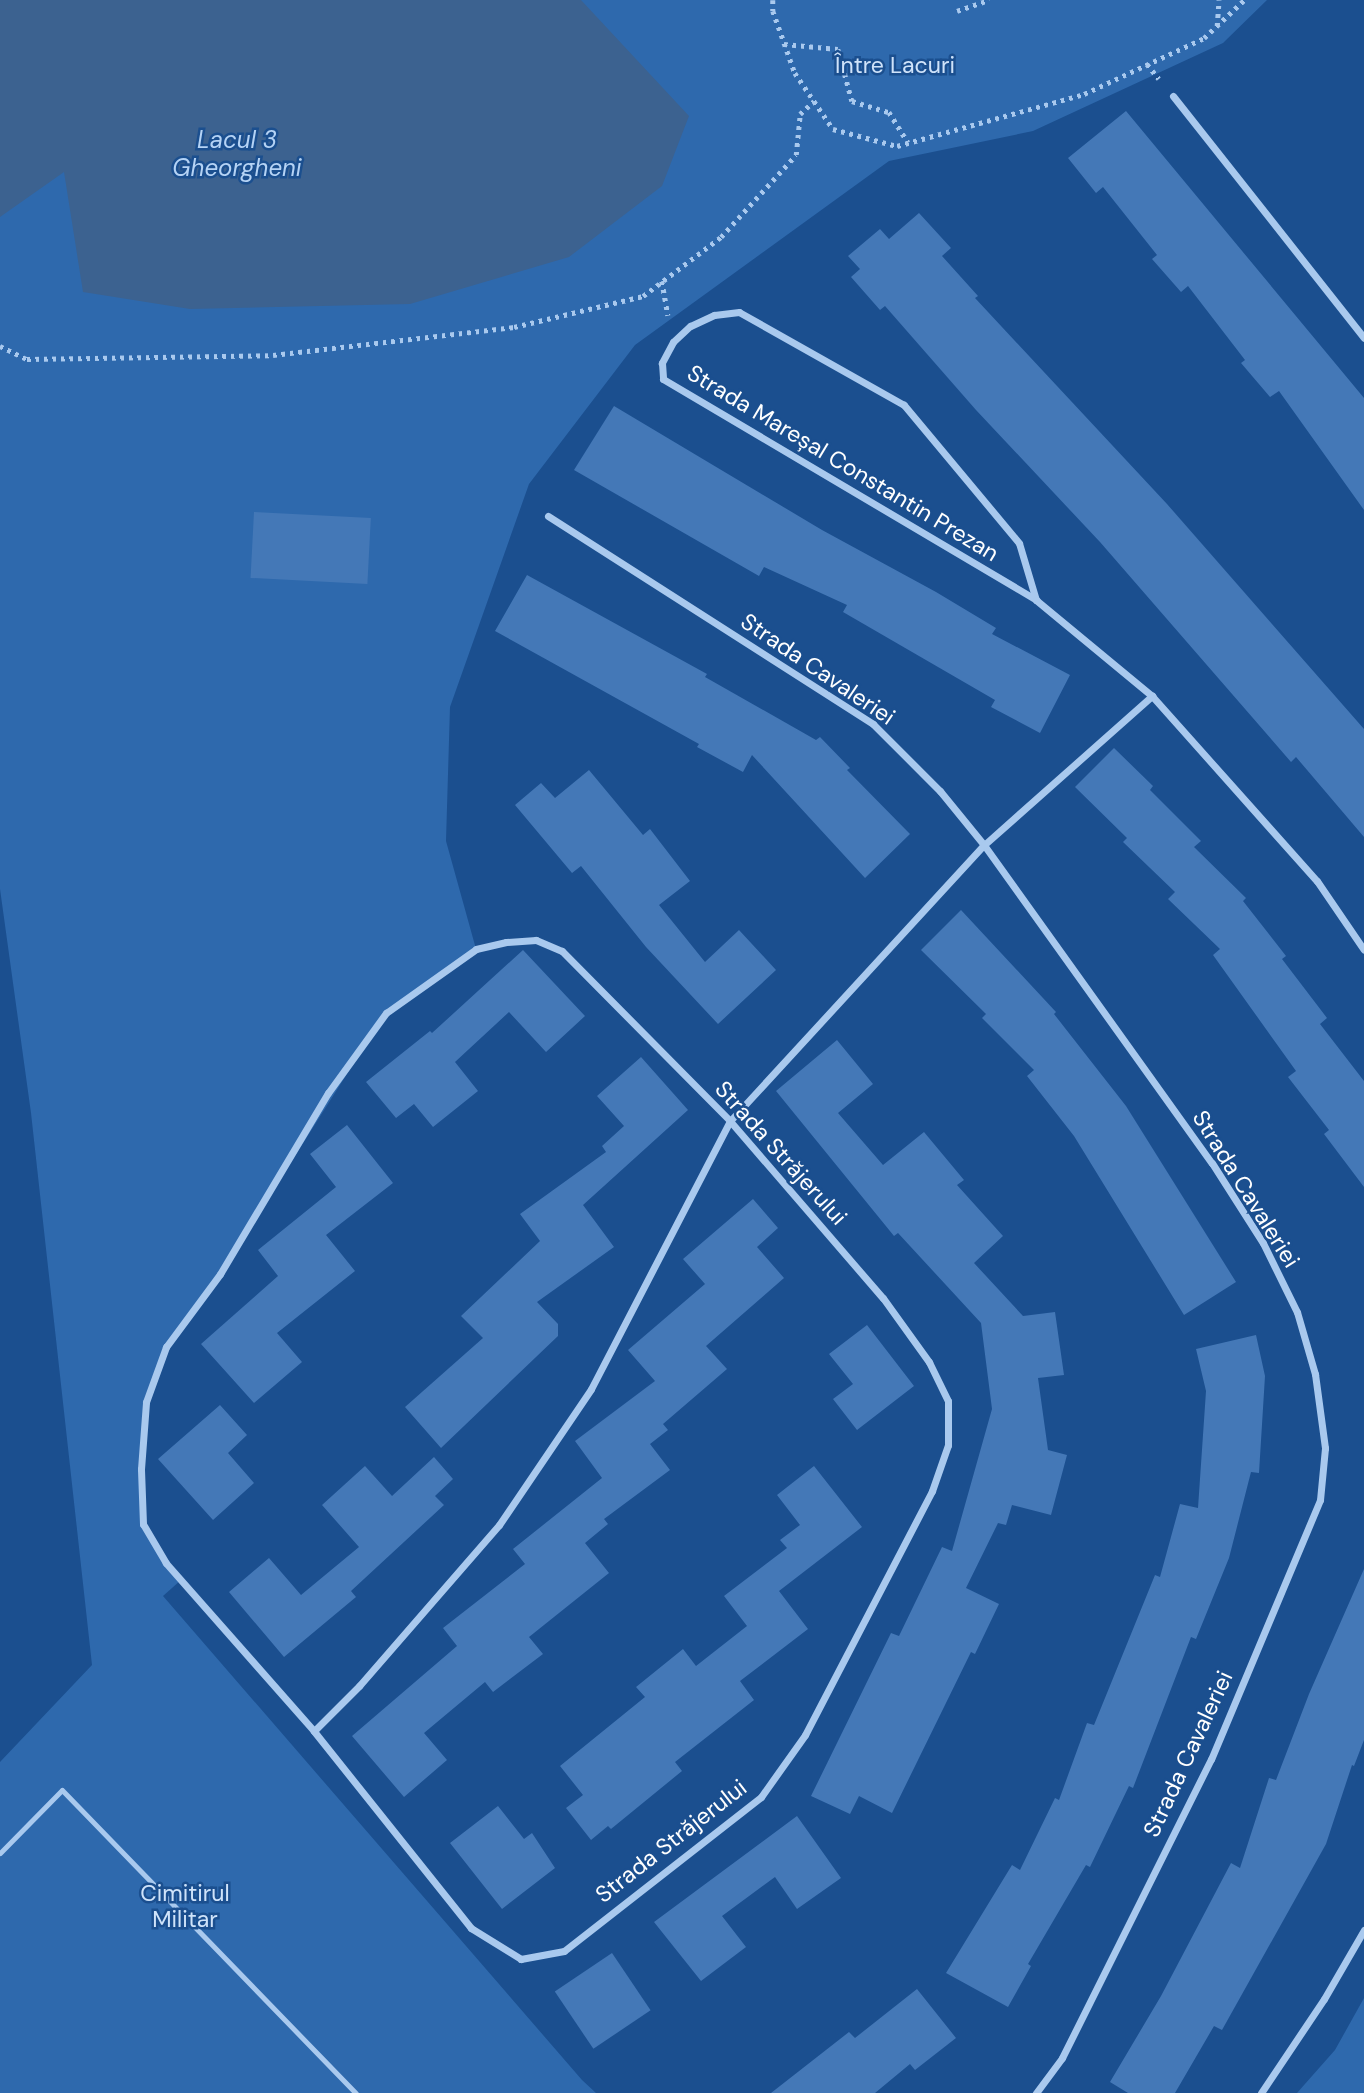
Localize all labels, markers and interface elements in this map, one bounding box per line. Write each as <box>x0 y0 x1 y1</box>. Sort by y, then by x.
park label: Între Lacuri <box>835 51 955 79</box>
water label: Lacul 3 Gheorgheni <box>172 126 302 182</box>
street label: Strada Mareșal Constantin Prezan <box>682 359 1004 567</box>
street label: Strada Cavaleriei <box>736 607 900 731</box>
street label: Strada Străjerului <box>709 1075 853 1231</box>
street label: Strada Cavaleriei <box>1187 1105 1305 1273</box>
street label: Strada Cavaleriei <box>1137 1667 1239 1841</box>
street label: Strada Străjerului <box>590 1773 752 1909</box>
park label: Cimitirul Militar <box>140 1879 230 1933</box>

